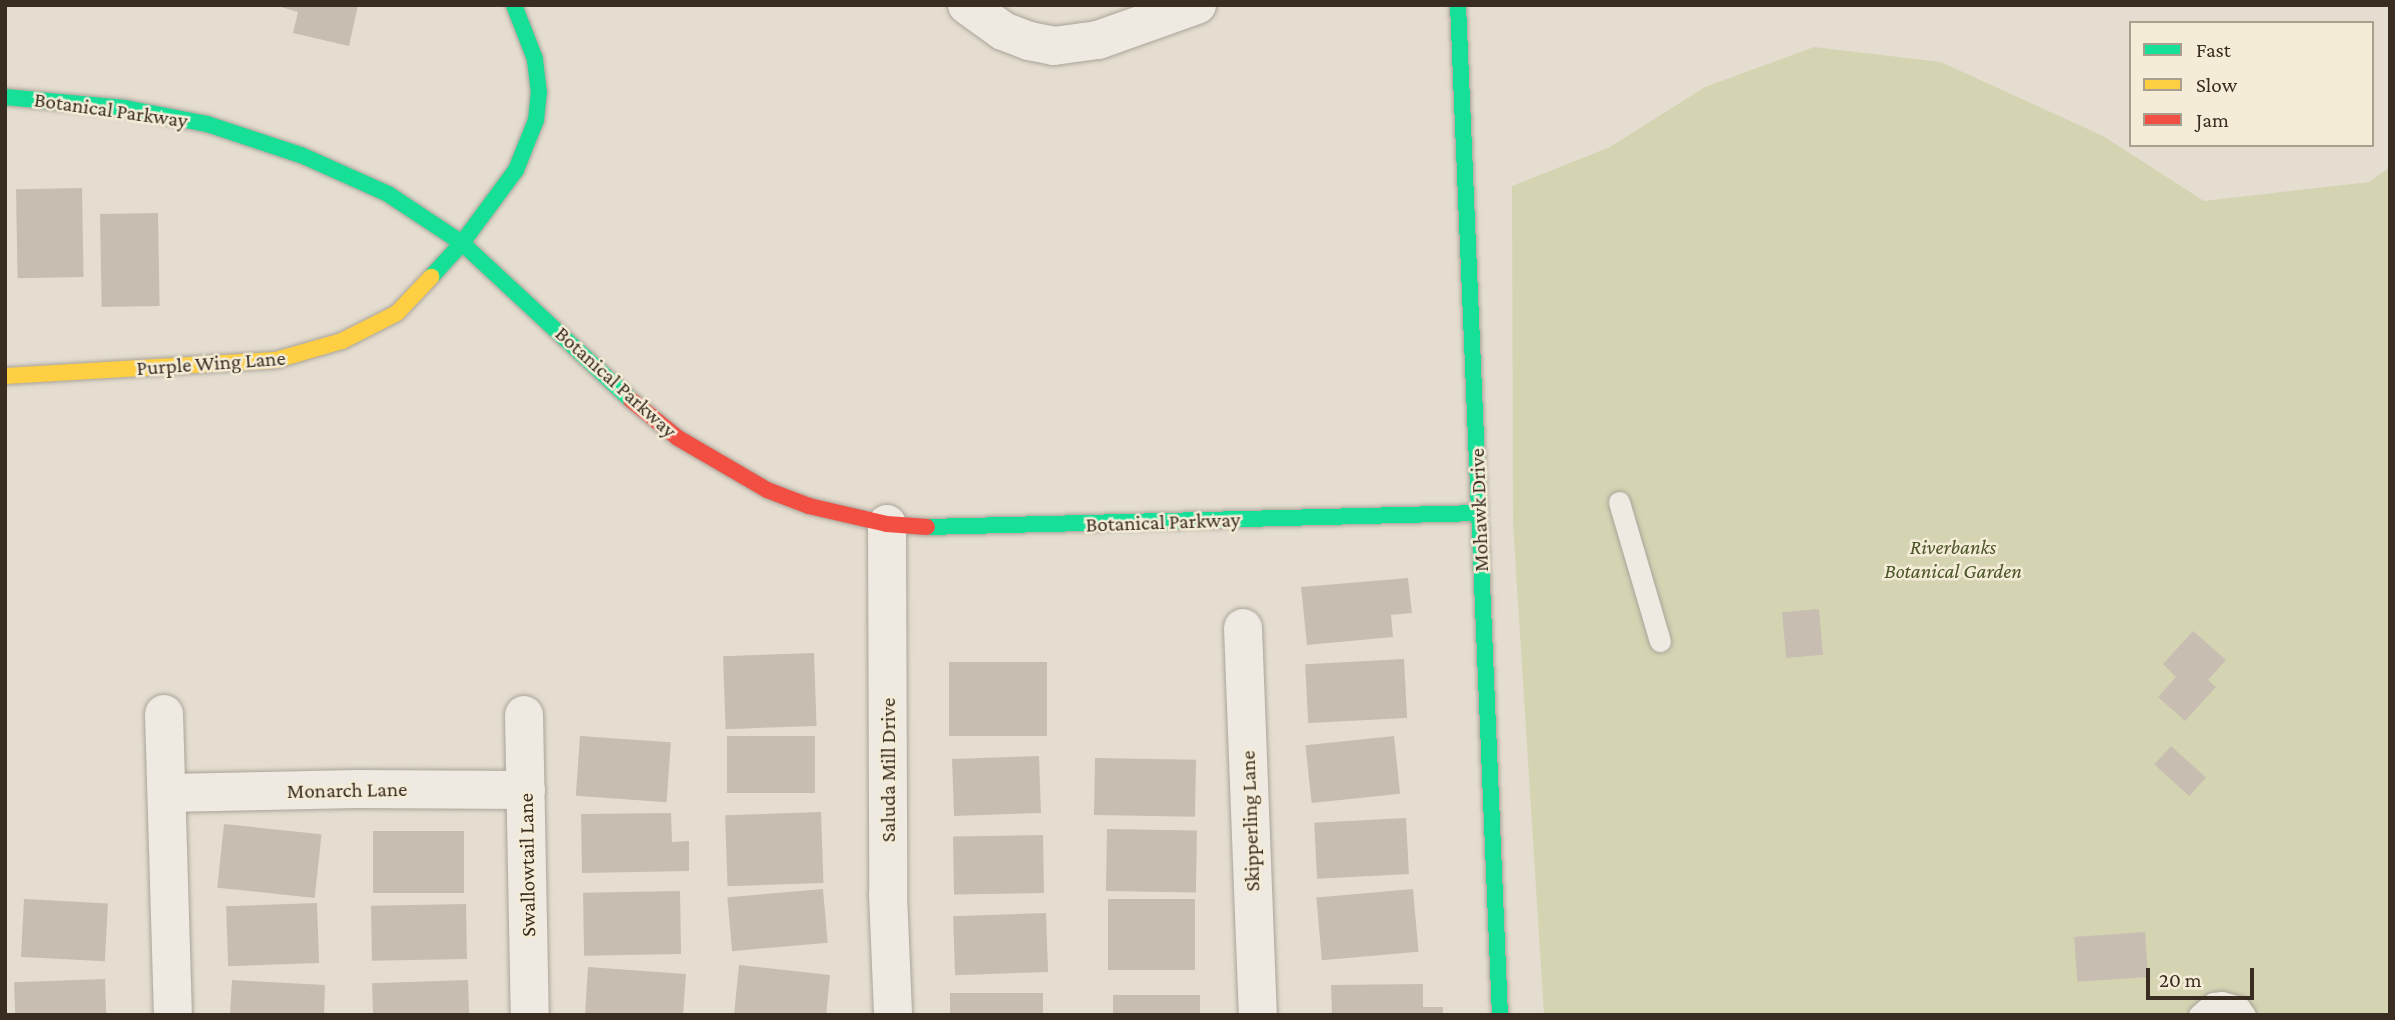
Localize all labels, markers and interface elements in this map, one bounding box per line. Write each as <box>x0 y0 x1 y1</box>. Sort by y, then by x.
legend <box>2129 21 2374 147</box>
text: Fast <box>2196 38 2231 62</box>
text: Slow <box>2196 73 2237 97</box>
street label: Botanical Parkway <box>33 87 189 133</box>
text: Jam <box>2196 108 2229 132</box>
street label: Botanical Parkway <box>550 321 682 443</box>
street label: Purple Wing Lane <box>136 345 286 381</box>
street label: Mohawk Drive <box>1464 448 1494 572</box>
street label: Botanical Parkway <box>1085 507 1241 537</box>
park label: Riverbanks Botanical Garden <box>1884 534 2022 584</box>
street label: Saluda Mill Drive <box>875 698 901 842</box>
street label: Skipperling Lane <box>1235 750 1265 892</box>
street label: Monarch Lane <box>287 776 407 804</box>
street label: Swallowtail Lane <box>513 793 541 937</box>
scale bar <box>2150 954 2258 998</box>
text: 20 m <box>2159 968 2202 992</box>

